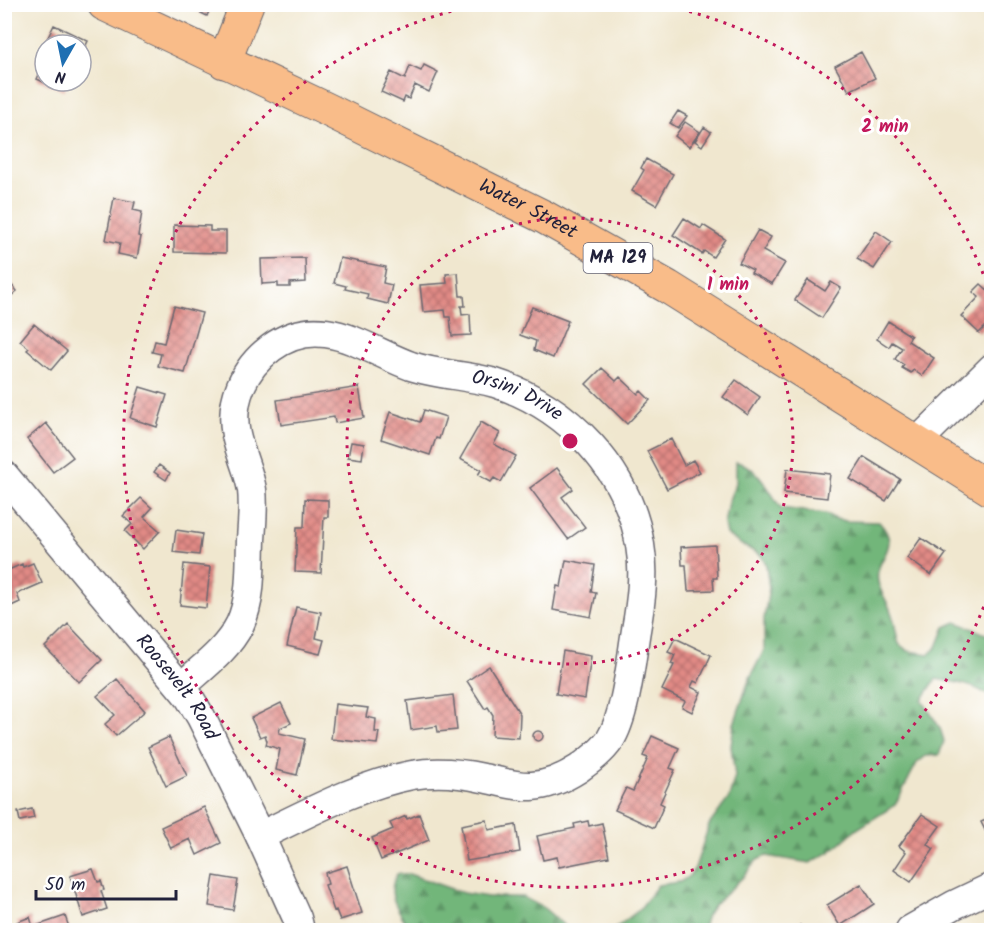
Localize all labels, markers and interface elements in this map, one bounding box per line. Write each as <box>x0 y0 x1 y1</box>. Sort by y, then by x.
north arrow <box>33 33 93 93</box>
text: N <box>54 63 68 89</box>
text: 2 min <box>862 113 908 142</box>
street label: Water Street <box>473 171 583 249</box>
road number: MA 129 <box>584 243 652 273</box>
text: 1 min <box>707 271 749 300</box>
street label: Orsini Drive <box>469 362 570 430</box>
centre of rings <box>560 431 580 451</box>
street label: Roosevelt Road <box>127 627 227 747</box>
scale bar <box>36 863 176 901</box>
text: 50 m <box>45 871 85 900</box>

